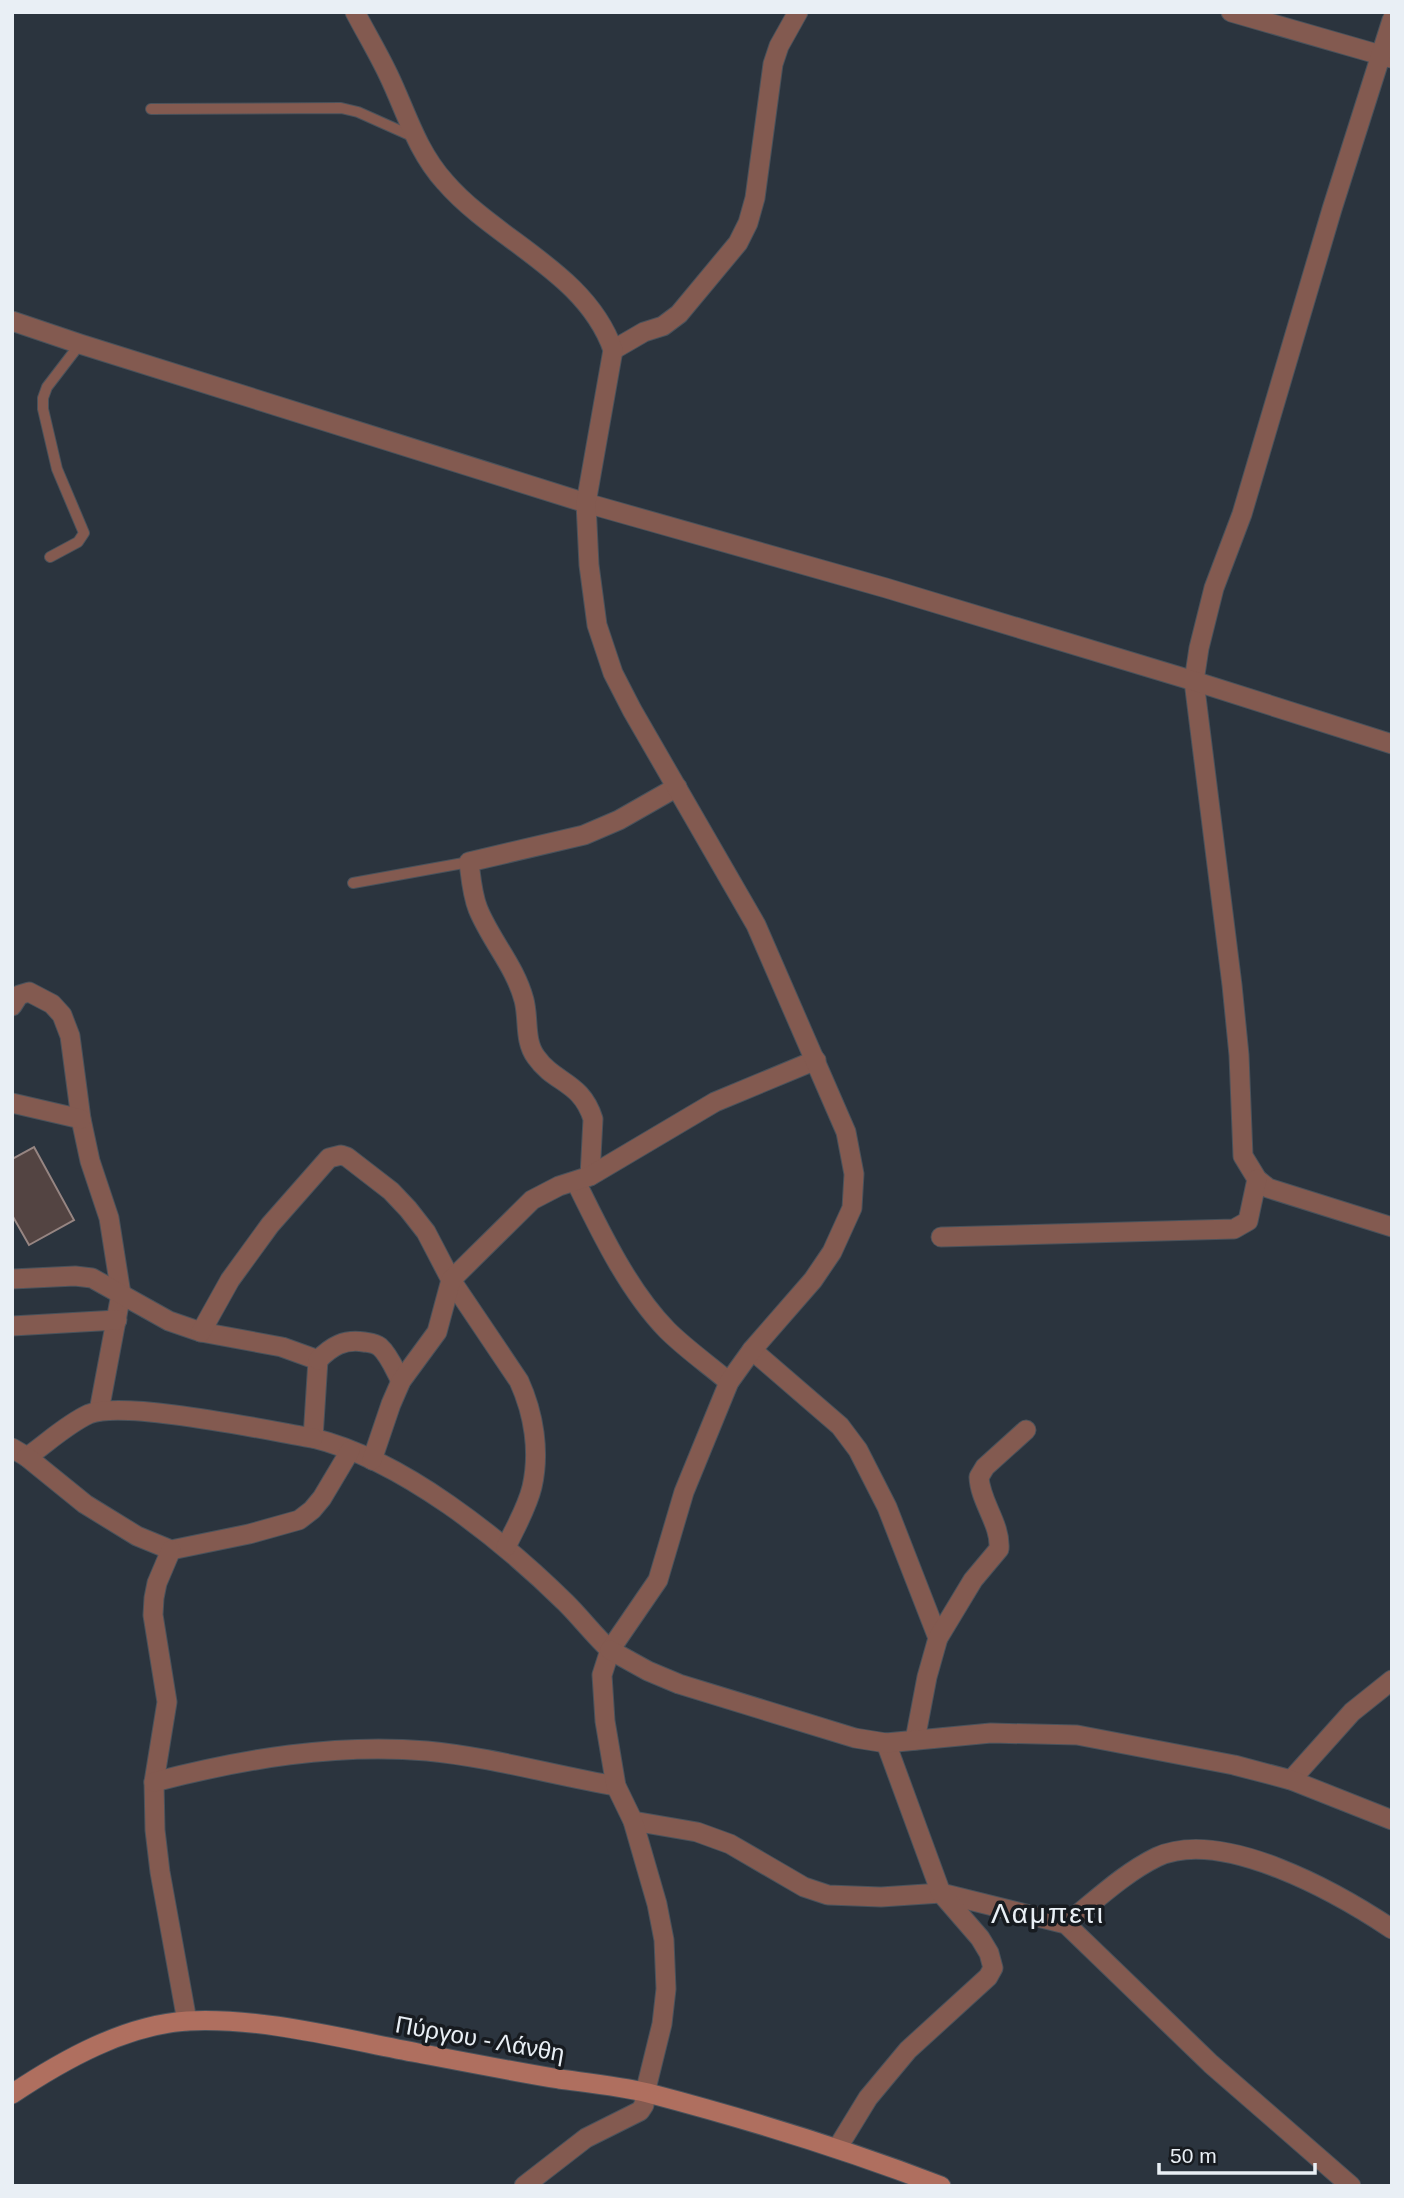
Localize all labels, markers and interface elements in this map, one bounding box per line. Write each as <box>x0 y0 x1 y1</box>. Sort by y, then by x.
district label: Λαμπετι <box>991 1898 1105 1929</box>
street label: Πύργου - Λάνθη <box>393 2010 567 2067</box>
scale bar <box>1159 2132 1315 2176</box>
text: 50 m <box>1170 2144 1217 2167</box>

